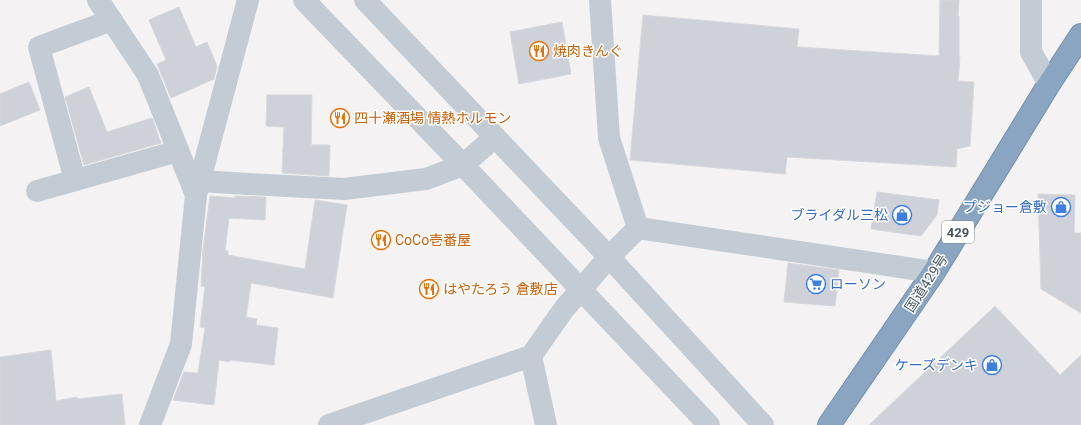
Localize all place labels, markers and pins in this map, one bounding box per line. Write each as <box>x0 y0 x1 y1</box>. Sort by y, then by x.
restaurant icon: 焼肉きんぐ <box>528 40 550 62</box>
place label: 焼肉きんぐ <box>553 43 623 59</box>
restaurant icon: 四十瀬酒場 情熱ホルモン <box>329 107 351 129</box>
place label: 四十瀬酒場 情熱ホルモン <box>354 110 511 126</box>
shop icon: プジョー倉敷 <box>1050 196 1072 218</box>
place label: プジョー倉敷 <box>963 199 1047 215</box>
shop icon: ブライダル三松 <box>891 204 913 226</box>
place label: ブライダル三松 <box>791 207 888 223</box>
restaurant icon: CoCo壱番屋 <box>370 229 392 251</box>
place label: CoCo壱番屋 <box>395 232 471 248</box>
supermarket icon: ローソン <box>805 273 827 295</box>
place label: ローソン <box>830 276 886 292</box>
restaurant icon: はやたろう 倉敷店 <box>418 278 440 300</box>
place label: はやたろう 倉敷店 <box>443 281 558 297</box>
shop icon: ケーズデンキ <box>981 354 1003 376</box>
place label: ケーズデンキ <box>895 357 978 373</box>

